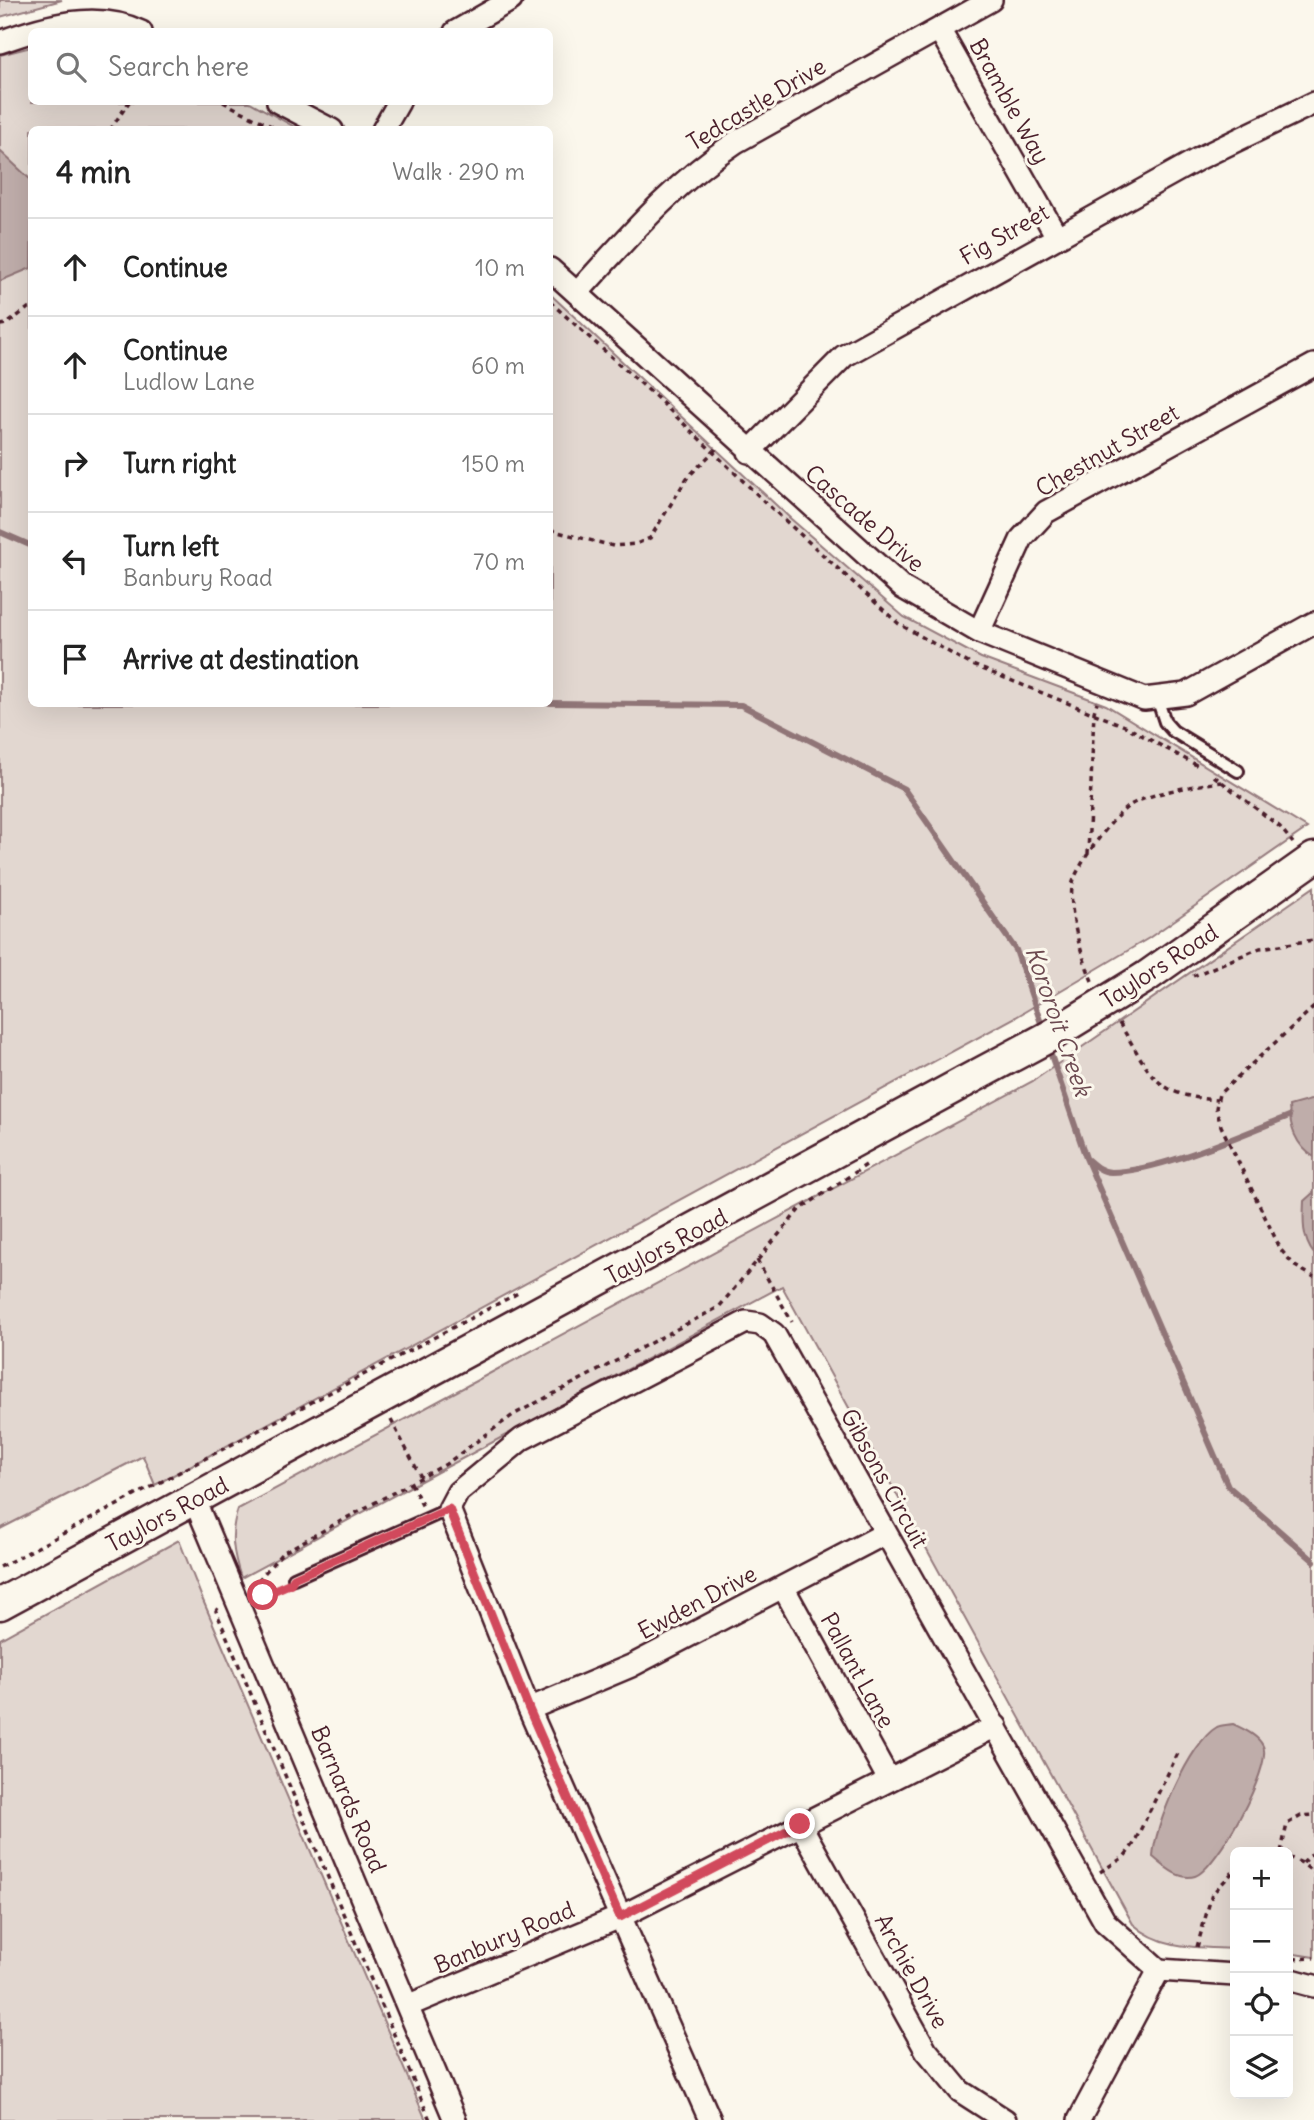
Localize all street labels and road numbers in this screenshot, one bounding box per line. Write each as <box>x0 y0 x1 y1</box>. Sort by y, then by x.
street label: Bramble Way <box>964 33 1056 169</box>
street label: Tedcastle Drive <box>681 51 831 157</box>
street label: Fig Street <box>954 197 1054 271</box>
street label: Chestnut Street <box>1030 397 1184 503</box>
street label: Cascade Drive <box>799 458 931 578</box>
street label: Taylors Road <box>1095 917 1223 1015</box>
street label: Taylors Road <box>600 1202 732 1290</box>
street label: Gibsons Circuit <box>835 1403 935 1553</box>
street label: Taylors Road <box>101 1470 233 1558</box>
street label: Ewden Drive <box>633 1559 761 1645</box>
street label: Pallant Lane <box>814 1607 902 1733</box>
street label: Barnards Road <box>305 1721 393 1877</box>
street label: Banbury Road <box>430 1894 578 1980</box>
street label: Archie Drive <box>869 1909 955 2033</box>

